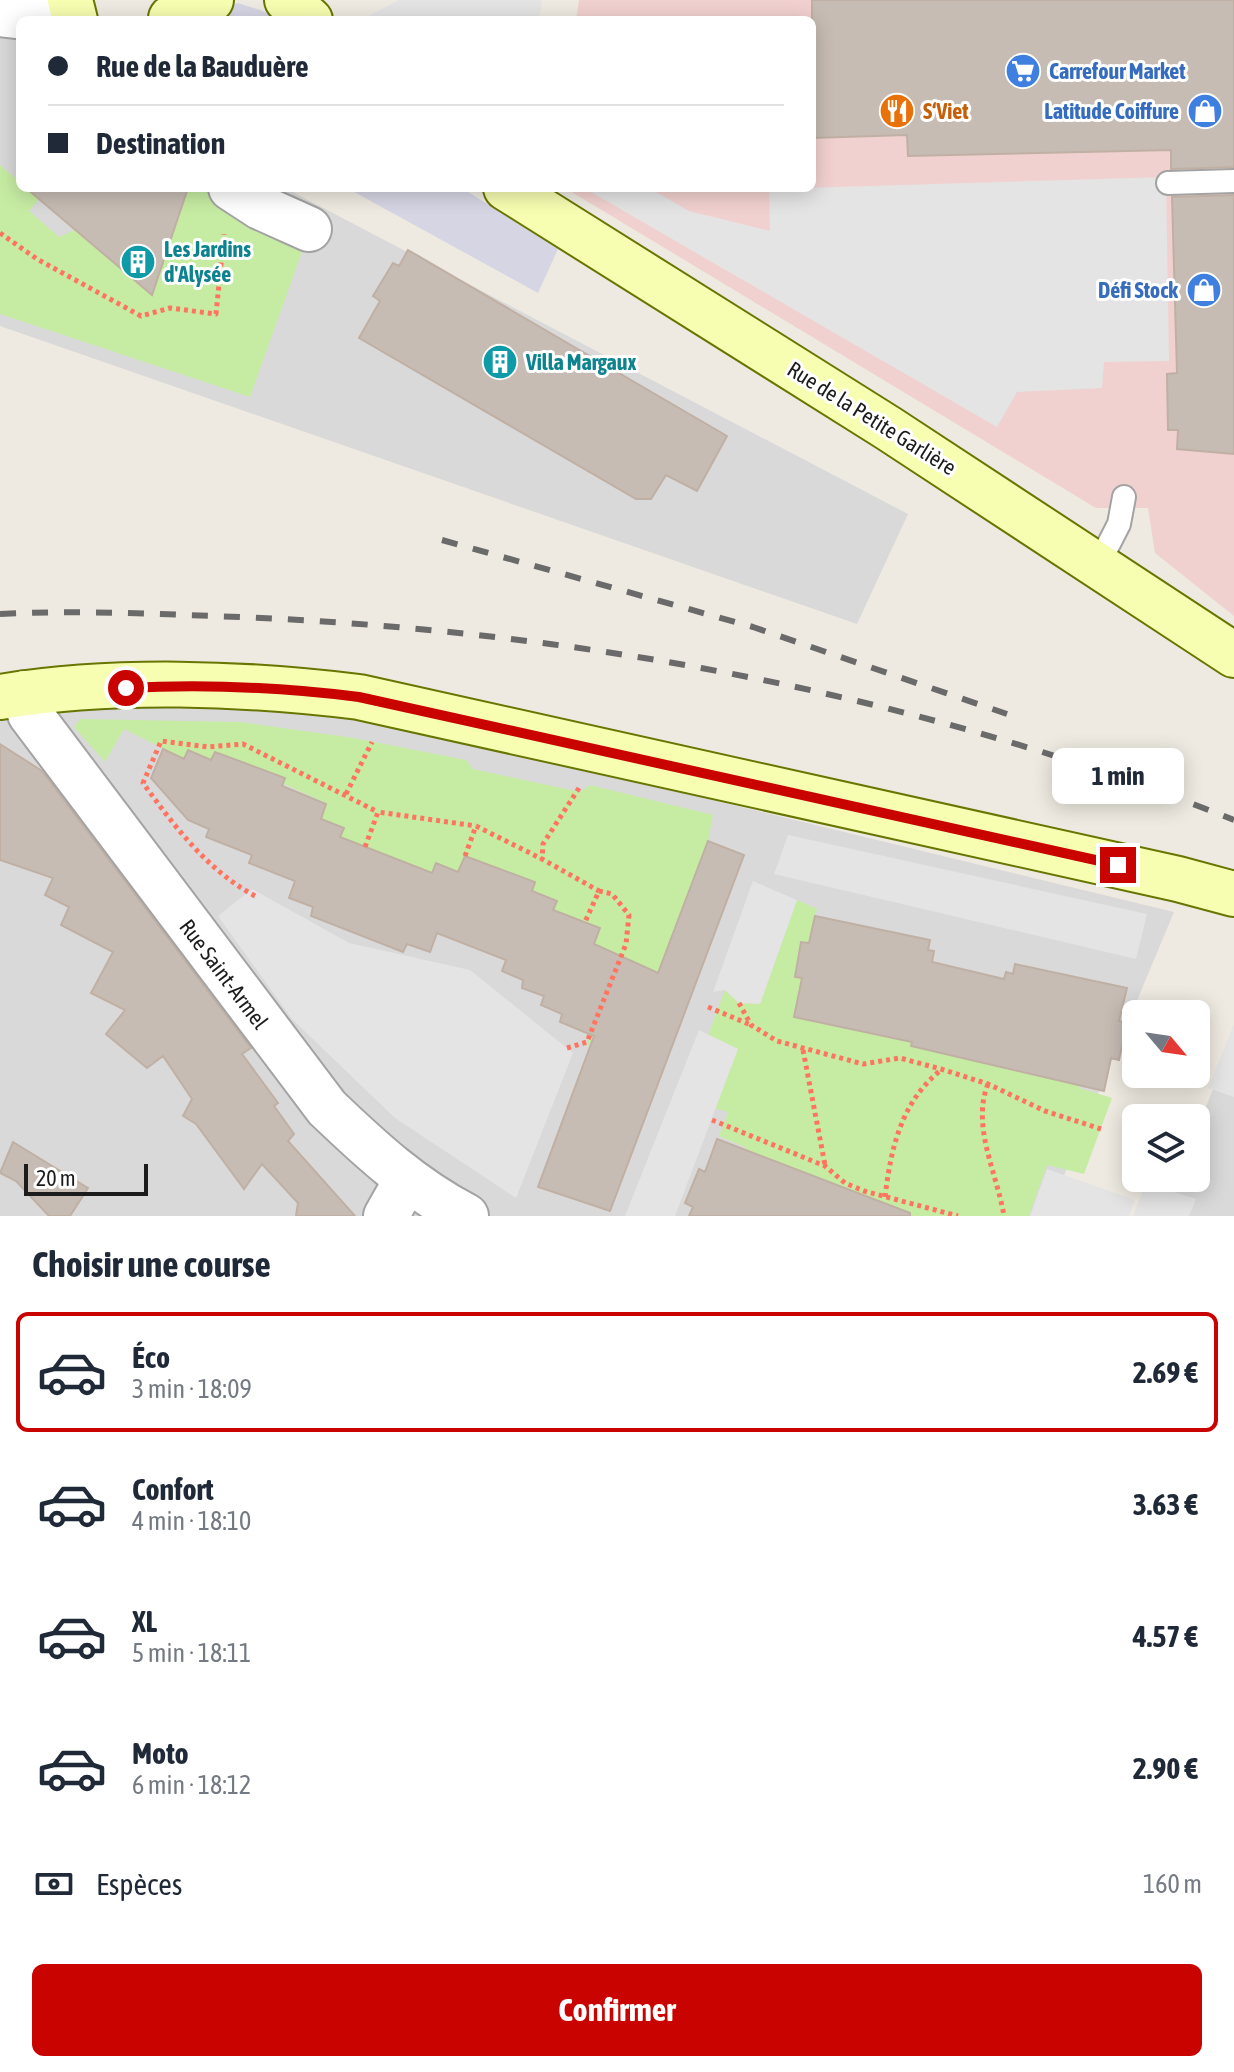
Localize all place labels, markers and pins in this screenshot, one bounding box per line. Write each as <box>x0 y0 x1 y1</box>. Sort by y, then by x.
supermarket icon: Carrefour Market <box>1004 52 1042 90</box>
place label: Carrefour Market <box>1049 58 1186 84</box>
restaurant icon: S‘Viet <box>878 92 916 130</box>
shop icon: Latitude Coiffure <box>1186 92 1224 130</box>
place label: S‘Viet <box>923 98 969 124</box>
place label: Latitude Coiffure <box>1044 98 1179 124</box>
place label: Les Jardins d'Alysée <box>164 236 251 287</box>
building icon: Les Jardins d'Alysée <box>119 243 157 281</box>
shop icon: Défi Stock <box>1185 271 1223 309</box>
place label: Défi Stock <box>1098 277 1178 303</box>
building icon: Villa Margaux <box>481 343 519 381</box>
place label: Villa Margaux <box>525 349 636 375</box>

